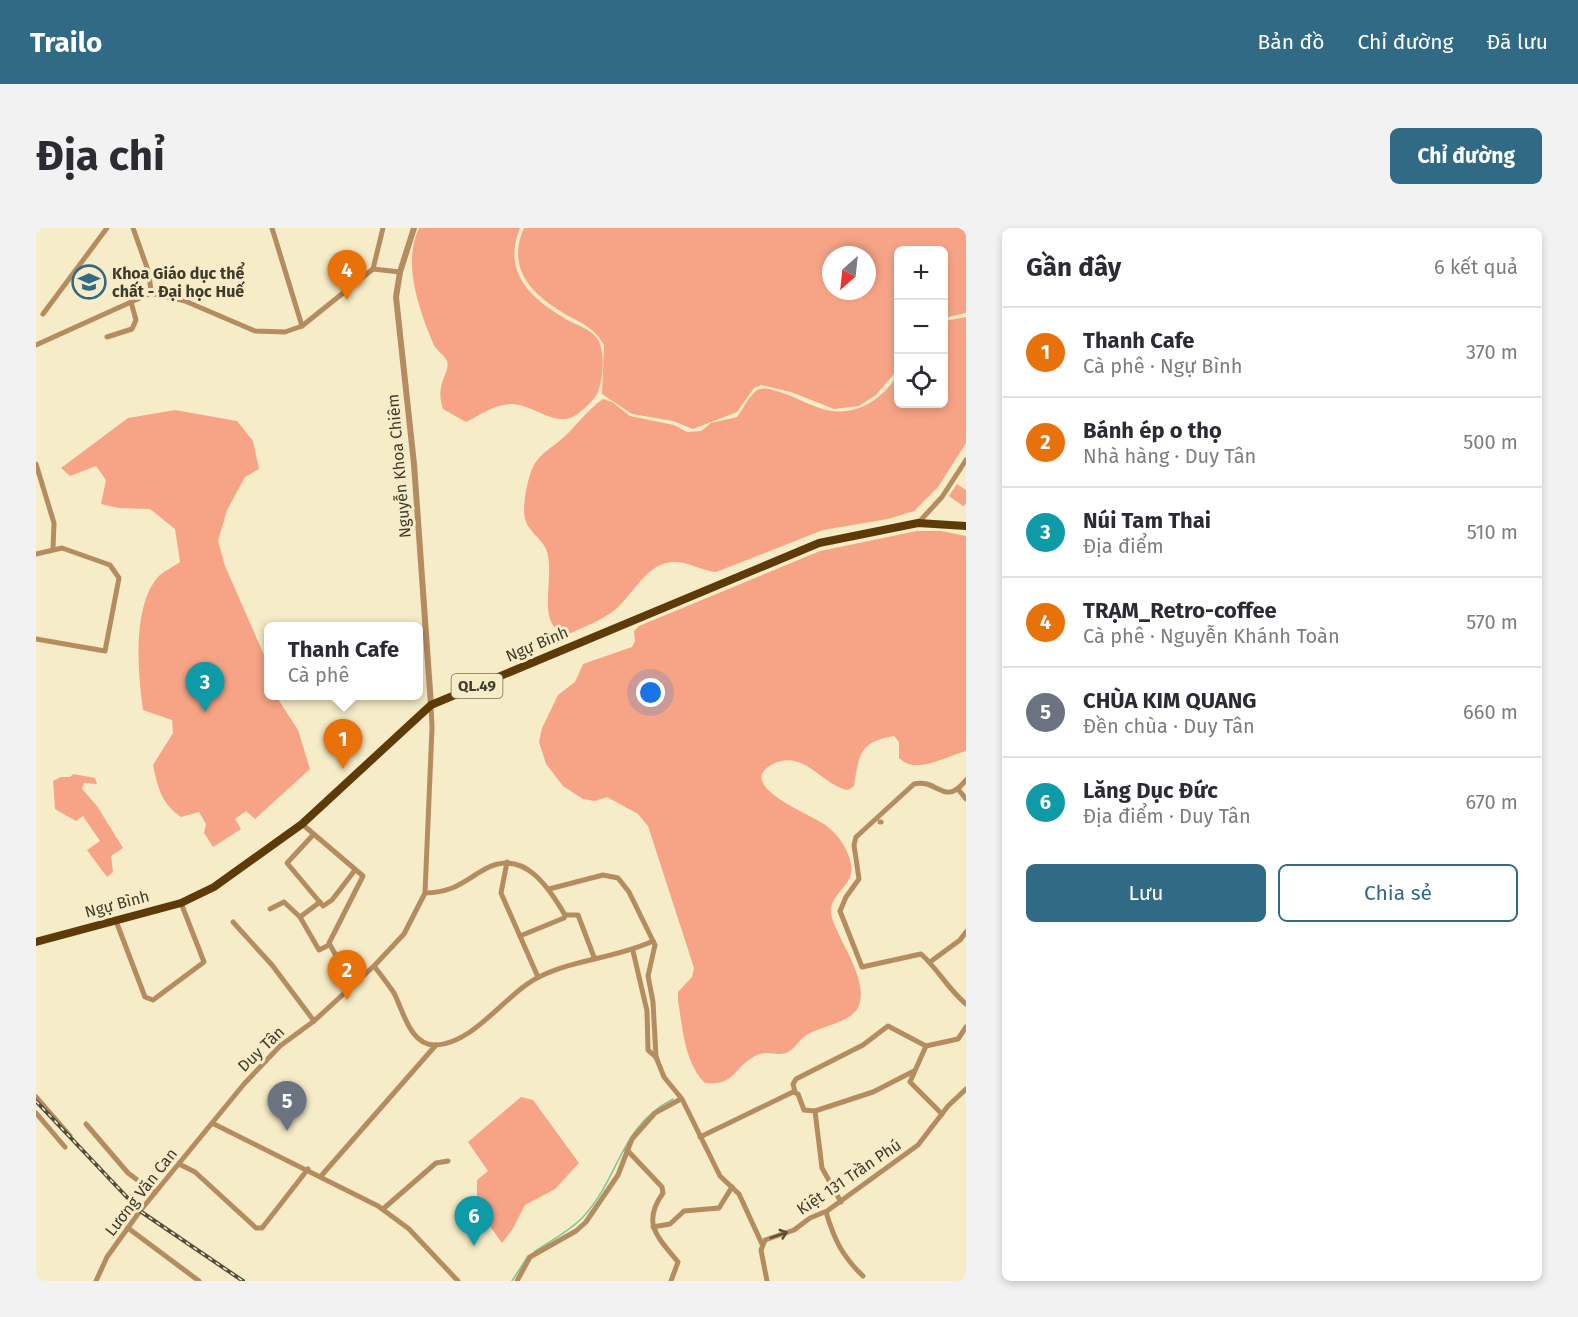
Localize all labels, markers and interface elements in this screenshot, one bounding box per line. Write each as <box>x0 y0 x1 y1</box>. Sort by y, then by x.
text: Trailo <box>30 26 102 59</box>
text: Bản đồ <box>1257 29 1324 55</box>
text: Chỉ đường <box>1357 29 1453 55</box>
text: Đã lưu <box>1486 29 1548 55</box>
button: Chỉ đường <box>1390 128 1542 184</box>
text: Địa chỉ <box>36 131 165 181</box>
north arrow <box>822 246 876 300</box>
map controls <box>894 246 948 408</box>
button: + <box>894 246 948 300</box>
pin: 4 <box>328 250 366 300</box>
text: Gần đây <box>1026 252 1121 283</box>
text: 6 kết quả <box>1434 255 1518 279</box>
place label: Khoa Giáo dục thể chất - Đại học Huế <box>112 261 245 301</box>
school or university icon: Khoa Giáo dục thể chất - Đại học Huế <box>71 264 107 300</box>
button: − <box>894 300 948 354</box>
text: Thanh Cafe <box>1083 327 1194 354</box>
text: 1 <box>1041 340 1050 364</box>
text: 370 m <box>1466 340 1518 364</box>
button: locate <box>894 354 948 408</box>
text: Cà phê · Ngự Bình <box>1083 354 1243 378</box>
street label: Nguyễn Khoa Chiêm <box>383 393 415 539</box>
text: Bánh ép o thọ <box>1083 417 1222 444</box>
text: 2 <box>1040 430 1051 454</box>
text: 500 m <box>1463 430 1518 454</box>
text: Nhà hàng · Duy Tân <box>1083 444 1256 468</box>
text: Núi Tam Thai <box>1083 507 1211 534</box>
text: 3 <box>1040 520 1051 544</box>
text: 510 m <box>1467 520 1518 544</box>
text: Địa điểm <box>1083 534 1164 558</box>
text: TRẠM_Retro-coffee <box>1083 597 1277 624</box>
text: 4 <box>1040 610 1051 634</box>
text: 570 m <box>1466 610 1518 634</box>
popup <box>264 622 423 700</box>
street label: Ngự Bình <box>503 622 571 666</box>
text: Cà phê · Nguyễn Khánh Toàn <box>1083 624 1340 648</box>
text: Thanh Cafe <box>288 636 399 663</box>
pin: 3 <box>186 662 224 712</box>
text: Cà phê <box>288 663 349 687</box>
road number: QL.49 <box>452 674 502 698</box>
your location <box>636 678 665 707</box>
text: CHÙA KIM QUANG <box>1083 687 1257 714</box>
text: 5 <box>1040 700 1051 724</box>
text: 660 m <box>1463 700 1518 724</box>
text: Đền chùa · Duy Tân <box>1083 714 1255 738</box>
pin: 1 <box>324 720 362 769</box>
text: Lăng Dục Đức <box>1083 777 1218 804</box>
text: 6 <box>1040 790 1051 814</box>
text: 670 m <box>1466 790 1518 814</box>
text: Địa điểm · Duy Tân <box>1083 804 1251 828</box>
button: Lưu <box>1026 864 1266 922</box>
button: Chia sẻ <box>1278 864 1518 922</box>
street label: Ngự Bình <box>83 886 151 922</box>
pin: 2 <box>328 950 366 1000</box>
street label: Duy Tân <box>234 1022 288 1076</box>
pin: 5 <box>268 1082 306 1131</box>
street label: Kiệt 131 Trần Phú <box>793 1134 905 1219</box>
street label: Lương Văn Can <box>101 1144 181 1240</box>
pin: 6 <box>454 1196 494 1246</box>
one-way arrow <box>769 1228 788 1239</box>

